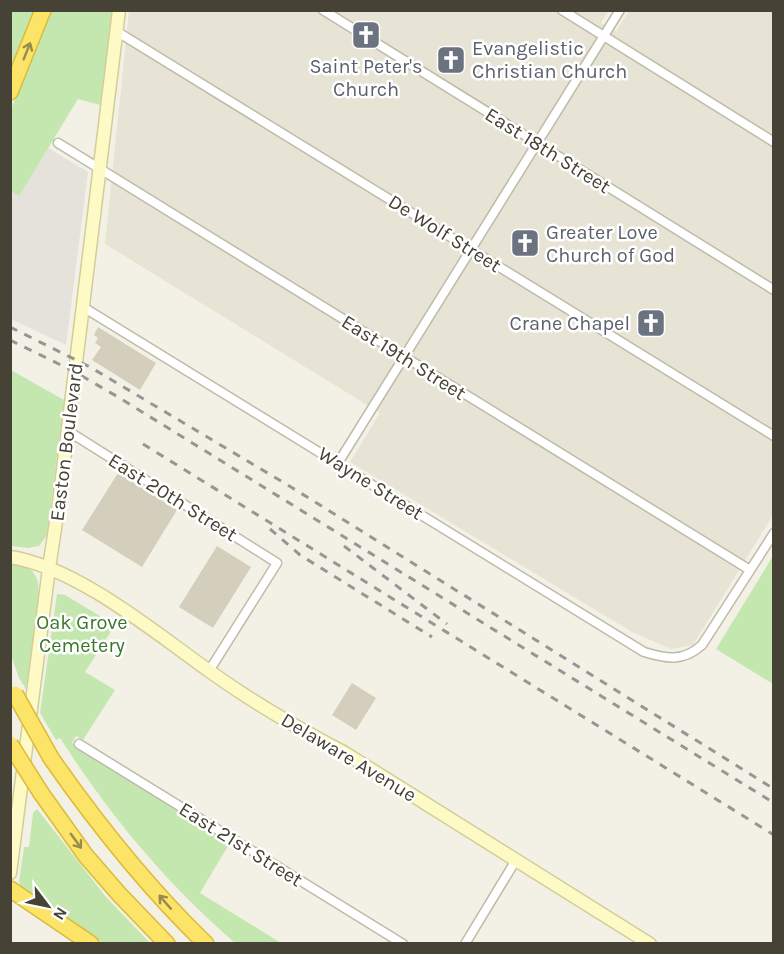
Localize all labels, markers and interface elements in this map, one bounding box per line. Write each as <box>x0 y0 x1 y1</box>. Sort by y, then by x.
church icon: Saint Peter's Church <box>350 19 382 51</box>
place label: Evangelistic Christian Church <box>472 37 627 83</box>
one-way arrow <box>22 43 33 61</box>
church icon: Evangelistic Christian Church <box>435 44 467 76</box>
place label: Saint Peter's Church <box>310 55 422 101</box>
street label: East 18th Street <box>481 103 615 198</box>
street label: De Wolf Street <box>384 190 506 277</box>
place label: Greater Love Church of God <box>546 221 675 267</box>
church icon: Greater Love Church of God <box>509 227 541 259</box>
church icon: Crane Chapel <box>635 307 667 339</box>
street label: East 19th Street <box>337 310 471 405</box>
place label: Crane Chapel <box>510 312 630 335</box>
street label: Easton Boulevard <box>45 361 88 523</box>
street label: Wayne Street <box>314 442 428 525</box>
street label: East 20th Street <box>104 449 242 547</box>
park label: Oak Grove Cemetery <box>36 611 128 657</box>
street label: Delaware Avenue <box>277 708 421 807</box>
street label: East 21st Street <box>175 797 307 892</box>
one-way arrow <box>69 832 82 848</box>
north arrow <box>18 876 78 936</box>
one-way arrow <box>158 895 172 910</box>
text: N <box>49 904 71 924</box>

